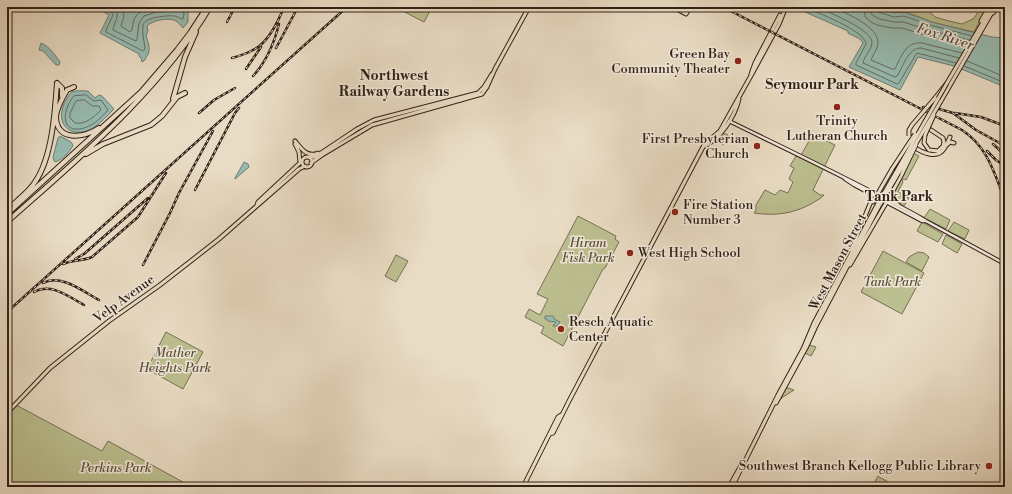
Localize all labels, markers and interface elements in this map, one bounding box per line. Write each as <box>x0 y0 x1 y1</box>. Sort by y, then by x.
water label: Fox River <box>914 19 977 55</box>
place label: Green Bay Community Theater <box>612 46 731 77</box>
marker: Green Bay Community Theater <box>733 56 743 66</box>
district label: Northwest Railway Gardens <box>339 67 449 101</box>
district label: Seymour Park <box>765 76 859 94</box>
marker: Trinity Lutheran Church <box>832 102 842 112</box>
place label: Trinity Lutheran Church <box>786 113 888 144</box>
place label: First Presbyterian Church <box>642 131 749 162</box>
marker: First Presbyterian Church <box>752 141 762 151</box>
district label: Tank Park <box>865 188 934 206</box>
place label: Fire Station Number 3 <box>683 197 753 228</box>
marker: Fire Station Number 3 <box>670 207 680 217</box>
street label: West Mason Street <box>805 210 870 314</box>
park label: Hiram Fisk Park <box>561 235 615 266</box>
place label: West High School <box>637 245 741 261</box>
marker: West High School <box>625 248 635 258</box>
street label: Velp Avenue <box>90 271 158 327</box>
park label: Tank Park <box>863 274 921 290</box>
place label: Resch Aquatic Center <box>569 314 654 345</box>
marker: Resch Aquatic Center <box>556 324 566 334</box>
park label: Mather Heights Park <box>138 345 212 376</box>
place label: Southwest Branch Kellogg Public Library <box>739 458 982 474</box>
park label: Perkins Park <box>79 460 152 476</box>
marker: Southwest Branch Kellogg Public Library <box>984 461 994 471</box>

